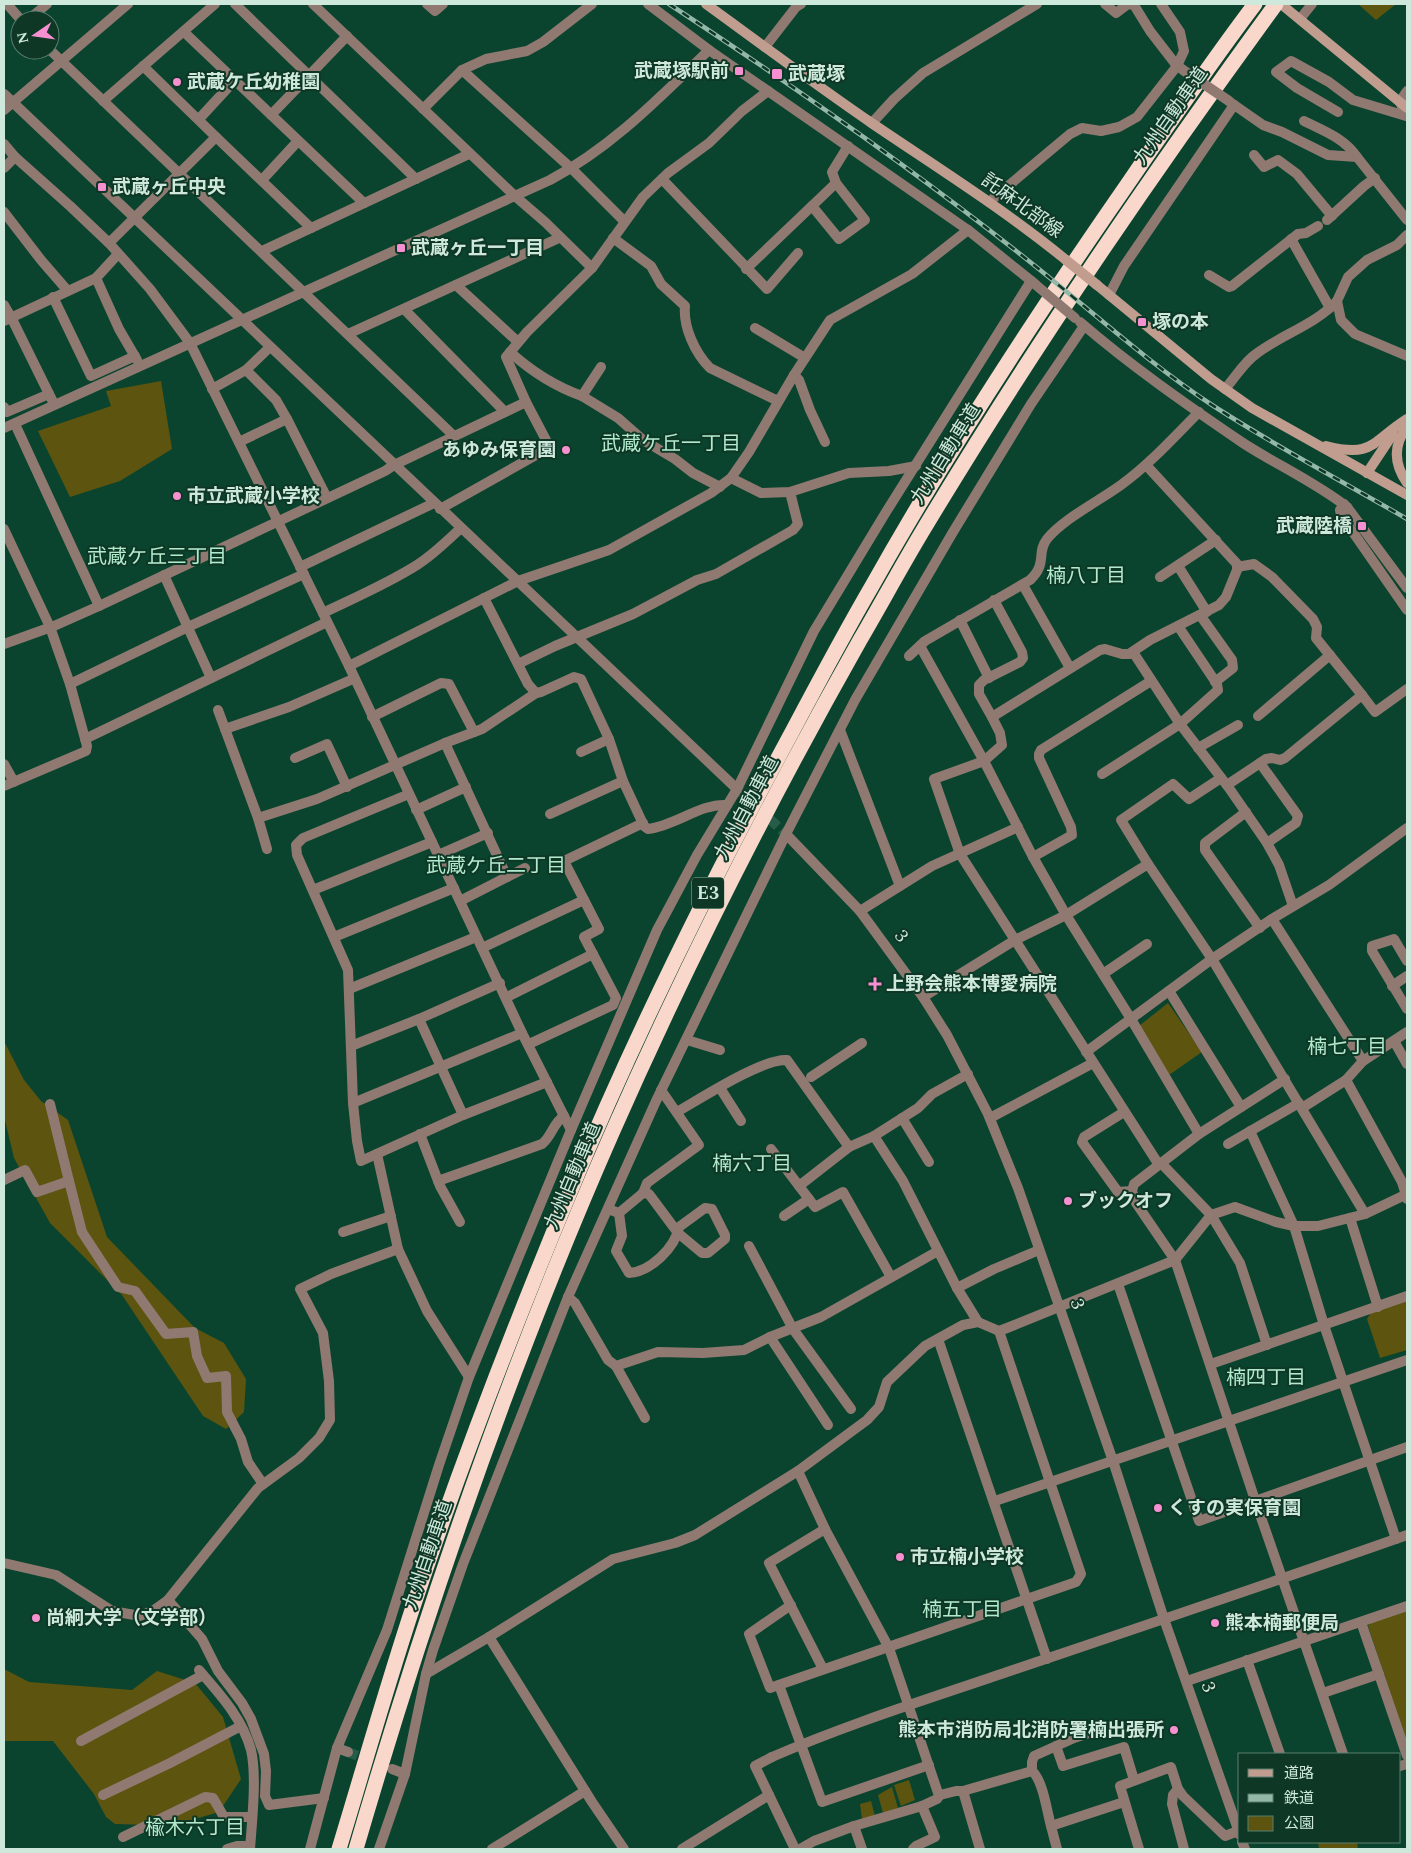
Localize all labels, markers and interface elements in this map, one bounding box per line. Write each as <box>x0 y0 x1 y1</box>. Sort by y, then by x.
north arrow <box>10 10 60 60</box>
text: N <box>11 30 34 46</box>
place label: 武蔵塚駅前 <box>634 57 729 86</box>
place label: 武蔵塚 <box>788 60 845 89</box>
street label: 九州自動車道 <box>1126 61 1216 171</box>
marker: 武蔵塚駅前 <box>733 65 745 77</box>
marker: 武蔵塚 <box>770 67 784 81</box>
place label: 武蔵ケ丘幼稚園 <box>187 68 320 97</box>
marker: 武蔵ケ丘幼稚園 <box>171 76 183 88</box>
street label: 託麻北部線 <box>975 166 1069 246</box>
place label: 武蔵ヶ丘中央 <box>112 173 226 202</box>
marker: 武蔵ヶ丘中央 <box>96 181 108 193</box>
place label: 武蔵ヶ丘一丁目 <box>411 234 544 263</box>
marker: 武蔵ヶ丘一丁目 <box>395 242 407 254</box>
place label: 塚の本 <box>1152 308 1209 337</box>
marker: 塚の本 <box>1136 316 1148 328</box>
street label: 九州自動車道 <box>903 398 989 510</box>
district label: 武蔵ケ丘一丁目 <box>601 429 741 459</box>
place label: あゆみ保育園 <box>442 436 556 465</box>
marker: あゆみ保育園 <box>560 444 572 456</box>
place label: 市立武蔵小学校 <box>187 482 320 511</box>
marker: 市立武蔵小学校 <box>171 490 183 502</box>
place label: 武蔵陸橋 <box>1276 512 1352 541</box>
marker: 武蔵陸橋 <box>1356 520 1368 532</box>
district label: 武蔵ケ丘三丁目 <box>87 542 227 572</box>
district label: 楠八丁目 <box>1046 561 1126 591</box>
street label: 九州自動車道 <box>707 751 787 865</box>
district label: 武蔵ケ丘二丁目 <box>426 851 566 881</box>
road number: E3 <box>692 878 724 908</box>
street label: 3 <box>886 924 916 949</box>
place label: 上野会熊本博愛病院 <box>886 970 1057 999</box>
marker: 上野会熊本博愛病院 <box>868 977 882 991</box>
district label: 楠七丁目 <box>1307 1032 1387 1062</box>
street label: 九州自動車道 <box>537 1118 609 1234</box>
district label: 楠六丁目 <box>712 1149 792 1179</box>
place label: ブックオフ <box>1078 1187 1173 1216</box>
marker: ブックオフ <box>1062 1195 1074 1207</box>
street label: 3 <box>1062 1295 1092 1314</box>
district label: 楠四丁目 <box>1226 1363 1306 1393</box>
place label: くすの実保育園 <box>1168 1494 1301 1523</box>
street label: 九州自動車道 <box>396 1496 460 1614</box>
marker: くすの実保育園 <box>1152 1502 1164 1514</box>
place label: 市立楠小学校 <box>910 1543 1024 1572</box>
marker: 市立楠小学校 <box>894 1551 906 1563</box>
district label: 楠五丁目 <box>922 1595 1002 1625</box>
place label: 尚絅大学（文学部） <box>46 1604 217 1633</box>
place label: 熊本楠郵便局 <box>1225 1609 1339 1638</box>
marker: 尚絅大学（文学部） <box>30 1612 42 1624</box>
marker: 熊本楠郵便局 <box>1209 1617 1221 1629</box>
street label: 3 <box>1193 1678 1223 1697</box>
place label: 熊本市消防局北消防署楠出張所 <box>898 1716 1164 1745</box>
marker: 熊本市消防局北消防署楠出張所 <box>1168 1724 1180 1736</box>
legend <box>1238 1753 1401 1843</box>
text: 道路 <box>1284 1762 1314 1785</box>
text: 鉄道 <box>1284 1787 1314 1810</box>
text: 公園 <box>1284 1812 1314 1835</box>
district label: 楡木六丁目 <box>145 1813 245 1843</box>

